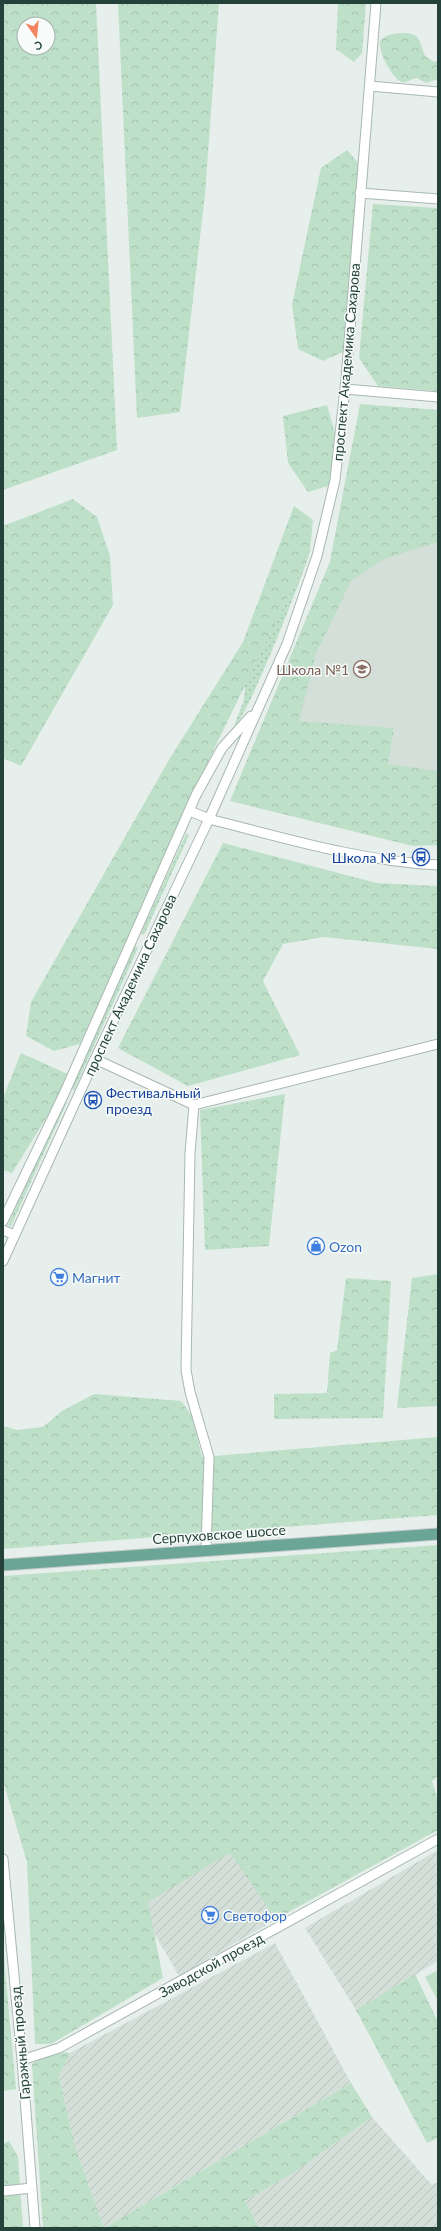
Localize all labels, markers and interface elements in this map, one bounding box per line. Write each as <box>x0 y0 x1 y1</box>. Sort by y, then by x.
north arrow <box>16 16 56 56</box>
text: С <box>33 39 44 54</box>
street label: проспект Академика Сахарова <box>329 262 363 462</box>
school or university icon: Школа №1 <box>352 659 372 679</box>
place label: Школа №1 <box>276 661 349 678</box>
bus stop icon: Школа № 1 <box>411 847 431 867</box>
place label: Школа № 1 <box>332 849 408 866</box>
street label: проспект Академика Сахарова <box>80 891 180 1079</box>
place label: Фестивальный проезд <box>106 1084 201 1117</box>
bus stop icon: Фестивальный проезд <box>83 1090 103 1110</box>
shop icon: Ozon <box>306 1236 326 1256</box>
place label: Ozon <box>329 1238 362 1255</box>
supermarket icon: Магнит <box>49 1267 69 1287</box>
place label: Магнит <box>72 1269 121 1286</box>
street label: Серпуховское шоссе <box>152 1521 286 1547</box>
supermarket icon: Светофор <box>200 1905 220 1925</box>
place label: Светофор <box>223 1907 287 1924</box>
street label: Заводской проезд <box>156 1929 267 2001</box>
street label: Гаражный проезд <box>7 1985 33 2100</box>

